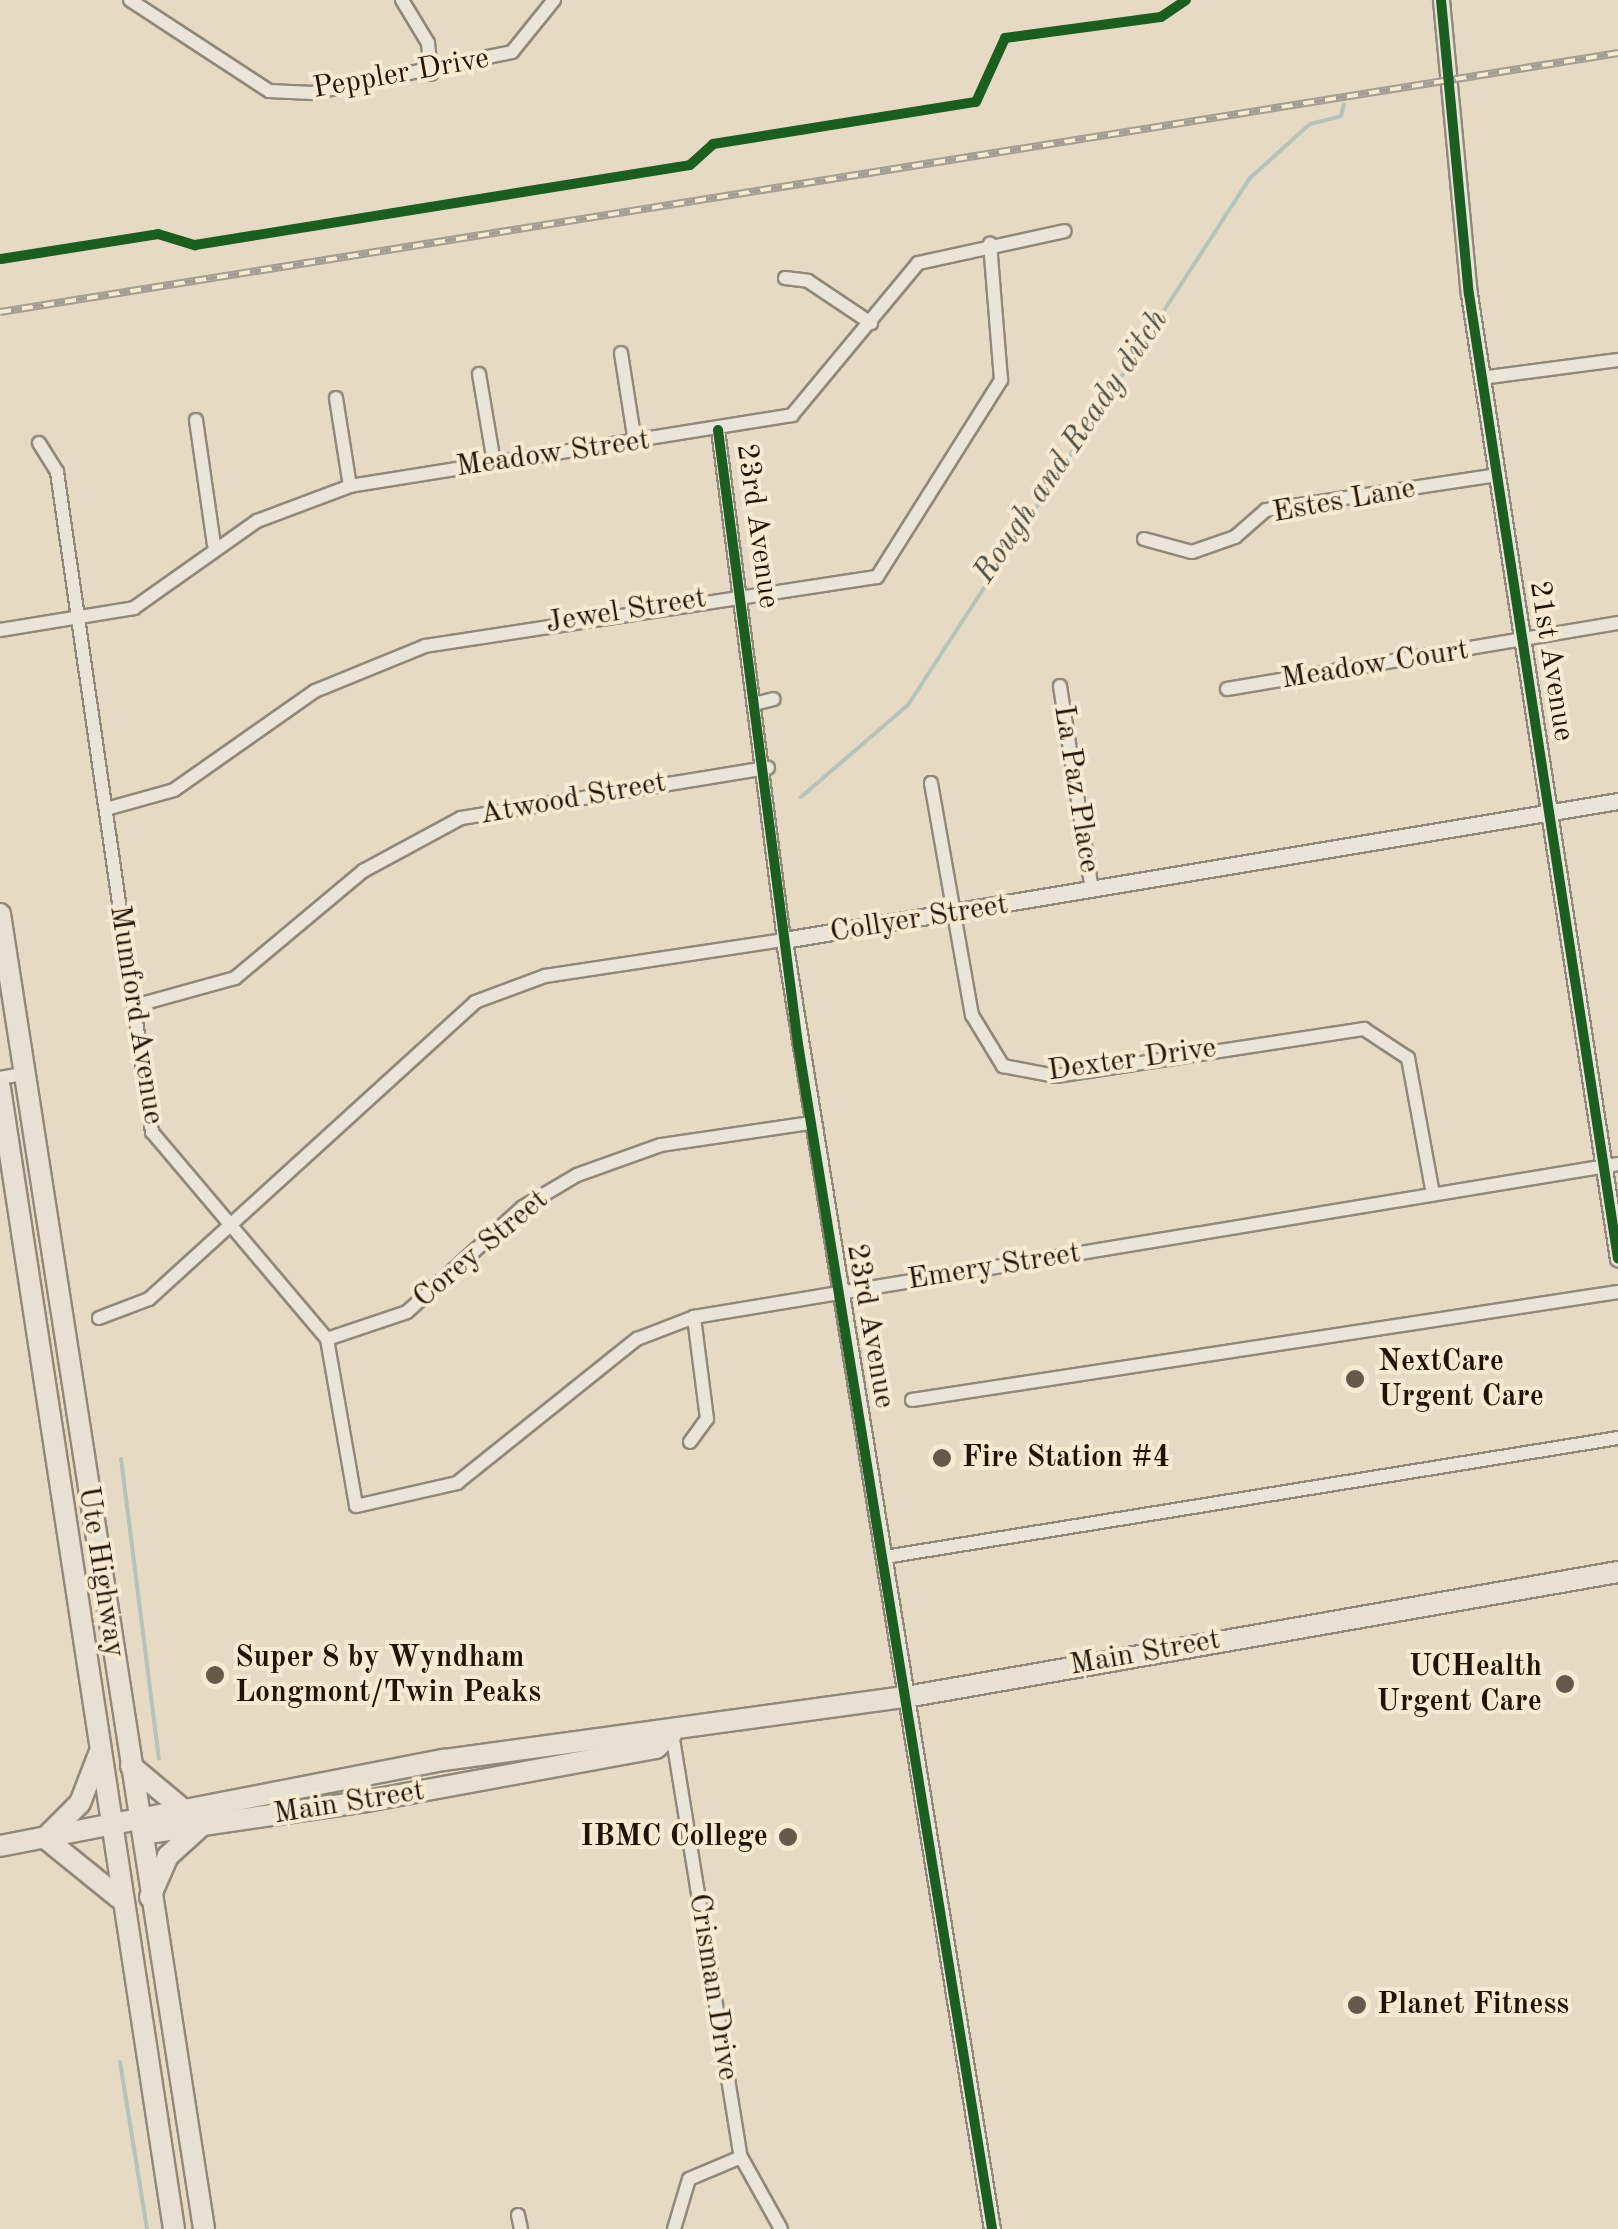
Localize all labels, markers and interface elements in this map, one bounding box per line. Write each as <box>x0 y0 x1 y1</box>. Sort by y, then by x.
street label: Peppler Drive <box>310 41 492 107</box>
water label: Rough and Ready ditch <box>966 303 1178 591</box>
street label: Meadow Street <box>454 423 652 485</box>
street label: 23rd Avenue <box>728 441 786 611</box>
street label: Estes Lane <box>1270 471 1418 531</box>
street label: 21st Avenue <box>1521 578 1581 744</box>
street label: Jewel Street <box>543 581 709 641</box>
street label: Meadow Court <box>1279 632 1471 698</box>
street label: La Paz Place <box>1045 703 1107 875</box>
street label: Atwood Street <box>477 765 669 833</box>
street label: Collyer Street <box>827 887 1011 951</box>
street label: Mumford Avenue <box>101 903 171 1127</box>
street label: Dexter Drive <box>1045 1030 1219 1090</box>
street label: Corey Street <box>406 1182 556 1316</box>
street label: Emery Street <box>905 1236 1083 1298</box>
street label: 23rd Avenue <box>838 1241 902 1411</box>
place label: NextCare Urgent Care <box>1378 1344 1544 1414</box>
marker: NextCare Urgent Care <box>1342 1366 1368 1392</box>
place label: Fire Station #4 <box>962 1440 1170 1476</box>
marker: Fire Station #4 <box>931 1447 953 1469</box>
street label: Ute Highway <box>70 1484 132 1660</box>
street label: Main Street <box>1067 1622 1223 1684</box>
place label: Super 8 by Wyndham Longmont/Twin Peaks <box>235 1640 541 1710</box>
place label: UCHealth Urgent Care <box>1376 1649 1542 1720</box>
marker: Super 8 by Wyndham Longmont/Twin Peaks <box>204 1664 226 1686</box>
marker: UCHealth Urgent Care <box>1552 1671 1578 1697</box>
street label: Main Street <box>271 1773 427 1833</box>
place label: IBMC College <box>580 1819 768 1855</box>
marker: IBMC College <box>777 1826 799 1848</box>
street label: Crisman Drive <box>680 1891 746 2083</box>
place label: Planet Fitness <box>1377 1987 1569 2023</box>
marker: Planet Fitness <box>1346 1994 1368 2016</box>

